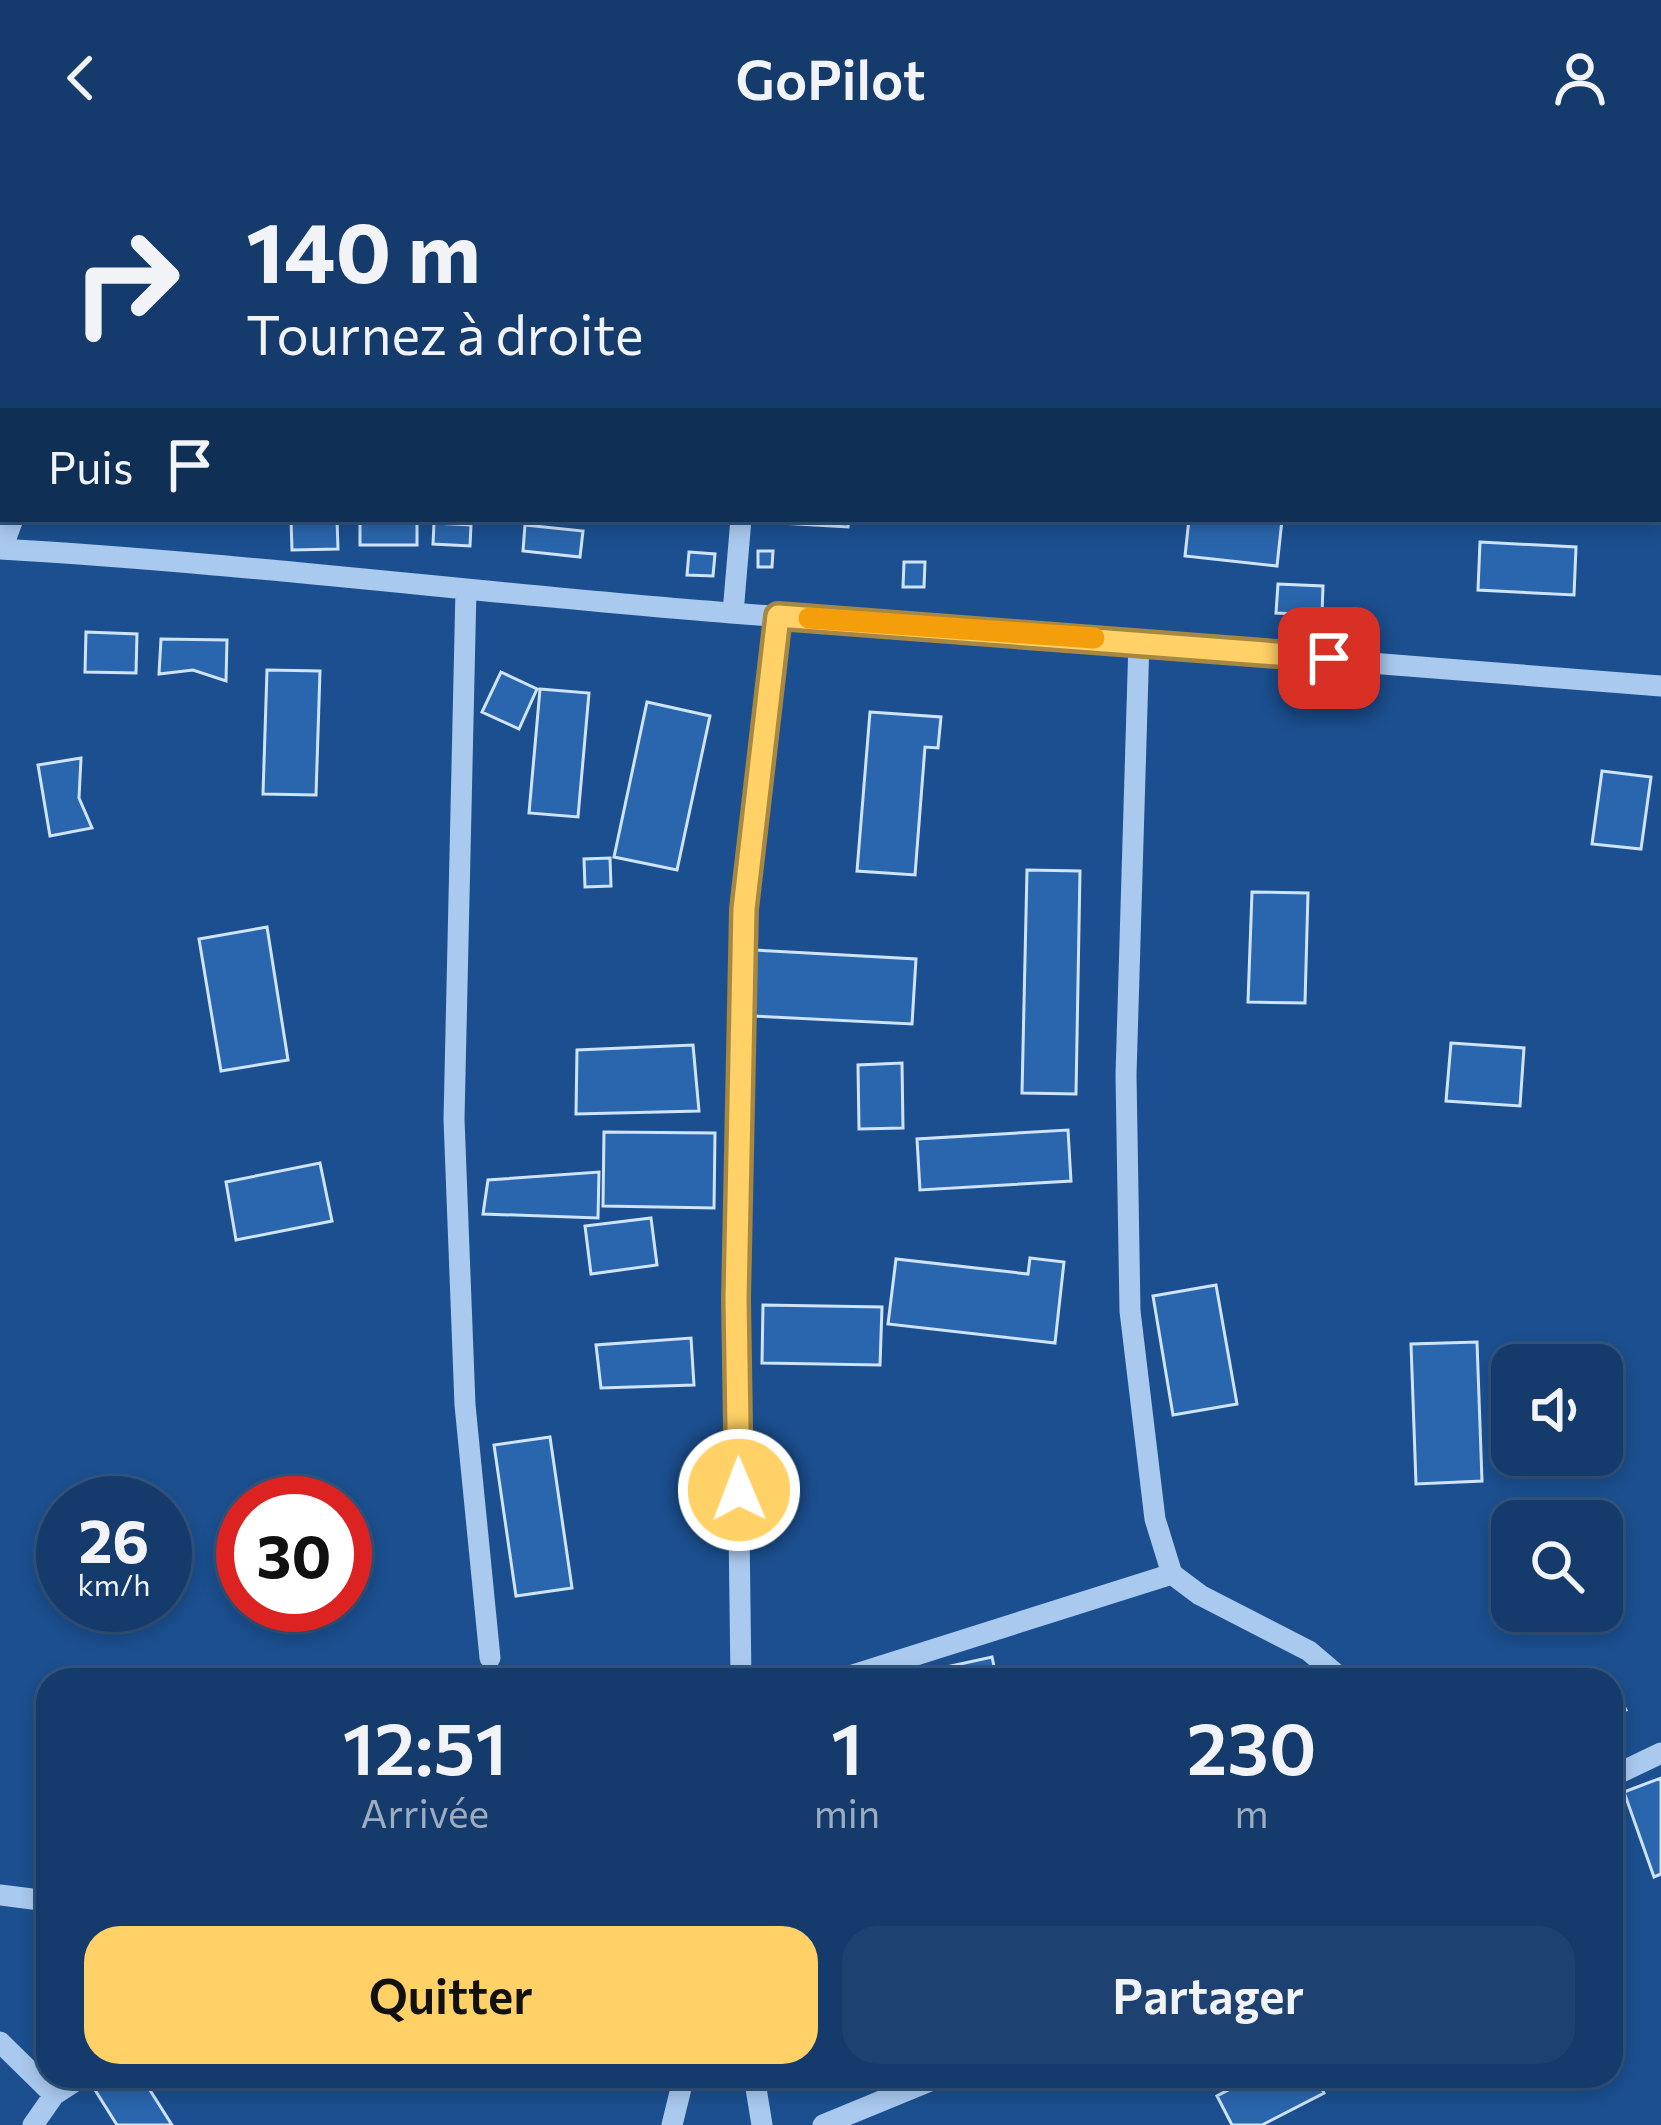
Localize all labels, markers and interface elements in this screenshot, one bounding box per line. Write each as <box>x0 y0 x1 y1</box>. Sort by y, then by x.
icon: back <box>48 45 114 111</box>
text: GoPilot <box>735 45 926 111</box>
icon: person <box>1547 45 1613 111</box>
text: 140 m <box>246 198 481 300</box>
icon: right <box>48 204 204 360</box>
text: Tournez à droite <box>246 300 644 366</box>
icon: arrive <box>157 432 223 498</box>
text: Puis <box>48 438 133 493</box>
pin <box>1278 607 1380 709</box>
icon: arrive <box>1296 625 1362 691</box>
map controls <box>1491 1344 1623 1632</box>
button: sound <box>1491 1344 1623 1476</box>
position arrow <box>676 1427 802 1553</box>
speed limit sign: 30 <box>216 1476 372 1632</box>
button: search <box>1491 1500 1623 1632</box>
text: 26 <box>79 1502 149 1575</box>
text: km/h <box>78 1565 150 1602</box>
text: 12:51 <box>343 1702 507 1790</box>
text: 1 <box>831 1702 863 1790</box>
text: 230 <box>1187 1702 1316 1790</box>
text: Arrivée <box>361 1788 489 1836</box>
text: min <box>814 1788 880 1836</box>
text: m <box>1235 1788 1269 1836</box>
button: Quitter <box>84 1926 818 2064</box>
button: Partager <box>842 1926 1575 2064</box>

